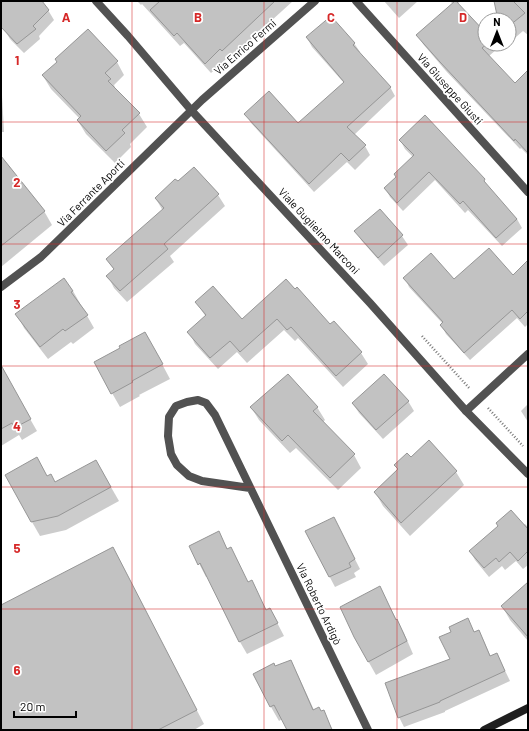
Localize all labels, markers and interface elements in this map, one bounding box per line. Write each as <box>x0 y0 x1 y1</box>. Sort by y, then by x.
text: A <box>62 9 71 25</box>
text: B <box>194 9 202 25</box>
text: C <box>327 9 335 25</box>
text: D <box>459 9 467 25</box>
north arrow <box>477 12 517 52</box>
text: N <box>493 15 501 28</box>
street label: Via Enrico Fermi <box>211 16 278 77</box>
street label: Via Giuseppe Giusti <box>415 50 486 127</box>
text: 1 <box>15 52 19 68</box>
street label: Via Ferrante Aporti <box>54 156 127 229</box>
text: 2 <box>13 174 21 190</box>
street label: Viale Guglielmo Marconi <box>276 185 363 276</box>
text: 3 <box>13 296 21 312</box>
text: 4 <box>13 418 21 434</box>
text: 5 <box>13 540 21 556</box>
street label: Via Roberto Ardigò <box>294 561 345 647</box>
text: 6 <box>14 662 21 678</box>
scale bar <box>14 693 76 719</box>
text: 20 m <box>20 699 46 713</box>

